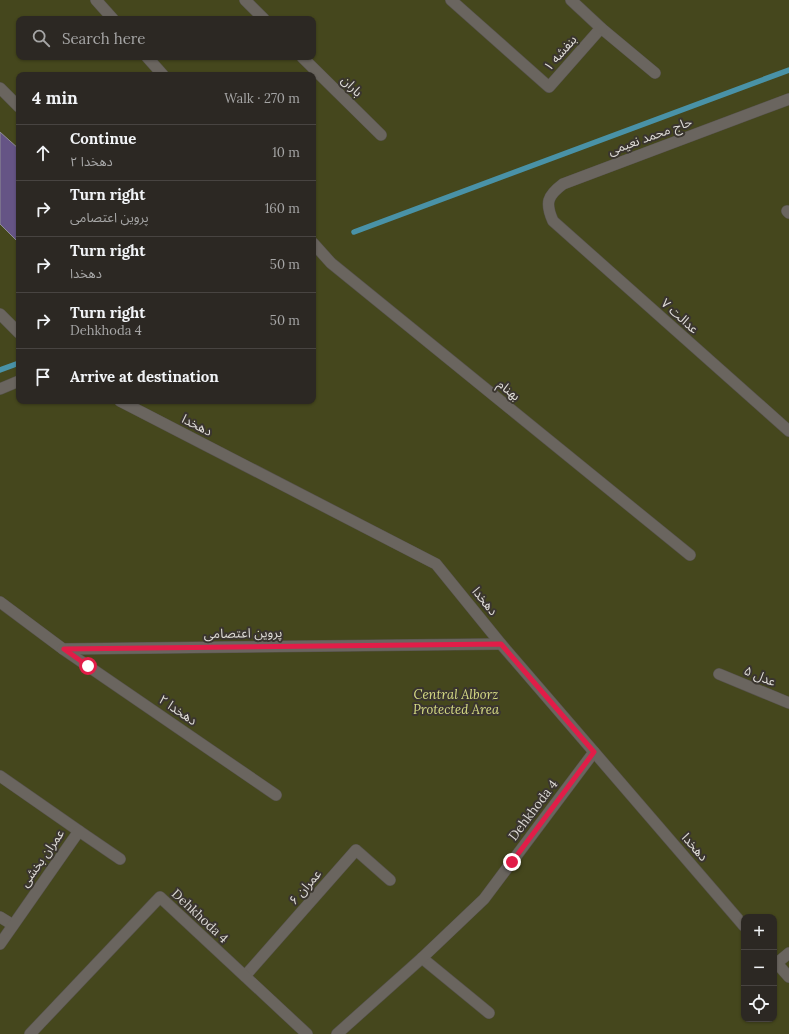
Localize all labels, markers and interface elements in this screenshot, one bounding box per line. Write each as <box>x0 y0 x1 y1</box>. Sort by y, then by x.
search box <box>16 16 316 60</box>
icon: search <box>30 27 52 49</box>
text: Search here <box>62 29 145 48</box>
street label: بنفشه ۱ <box>540 31 580 75</box>
street label: باران <box>338 72 366 100</box>
text: 4 min <box>32 87 78 109</box>
text: Walk · 270 m <box>224 90 300 107</box>
street label: حاج محمد نعیمی <box>606 113 695 161</box>
text: Continue <box>70 129 136 148</box>
icon: ahead <box>32 142 54 164</box>
text: 10 m <box>272 144 300 161</box>
text: دهخدا ۲ <box>70 153 113 170</box>
text: Turn right <box>70 185 146 204</box>
icon: right <box>32 198 54 220</box>
text: 160 m <box>265 200 300 217</box>
text: پروین اعتصامی <box>70 209 149 226</box>
text: Turn right <box>70 241 146 260</box>
icon: right <box>32 254 54 276</box>
text: 50 m <box>270 256 300 273</box>
text: دهخدا <box>70 265 102 282</box>
street label: ۷ عدالت <box>658 295 703 338</box>
text: Turn right <box>70 303 146 322</box>
icon: right <box>32 310 54 332</box>
text: 50 m <box>270 312 300 329</box>
text: Dehkhoda 4 <box>70 322 142 339</box>
icon: arrive <box>32 366 54 388</box>
text: Arrive at destination <box>70 367 219 386</box>
street label: بهنام <box>493 376 524 405</box>
street label: دهخدا <box>179 410 215 440</box>
street label: دهخدا <box>468 583 502 619</box>
street label: پروین اعتصامی <box>204 624 283 643</box>
route start <box>79 657 97 675</box>
street label: عدل ۵ <box>741 662 779 691</box>
park label: Central Alborz Protected Area <box>413 686 500 718</box>
street label: دهخدا ۲ <box>156 691 200 729</box>
street label: Dehkhoda 4 <box>505 776 561 844</box>
street label: عمران بخشی <box>16 825 68 890</box>
street label: دهخدا <box>678 829 712 865</box>
route end <box>503 853 521 871</box>
street label: عمران ۶ <box>285 865 325 908</box>
street label: Dehkhoda 4 <box>168 885 232 947</box>
map controls <box>741 914 777 1022</box>
button: + <box>741 914 777 950</box>
button: − <box>741 950 777 986</box>
button: locate <box>741 986 777 1022</box>

